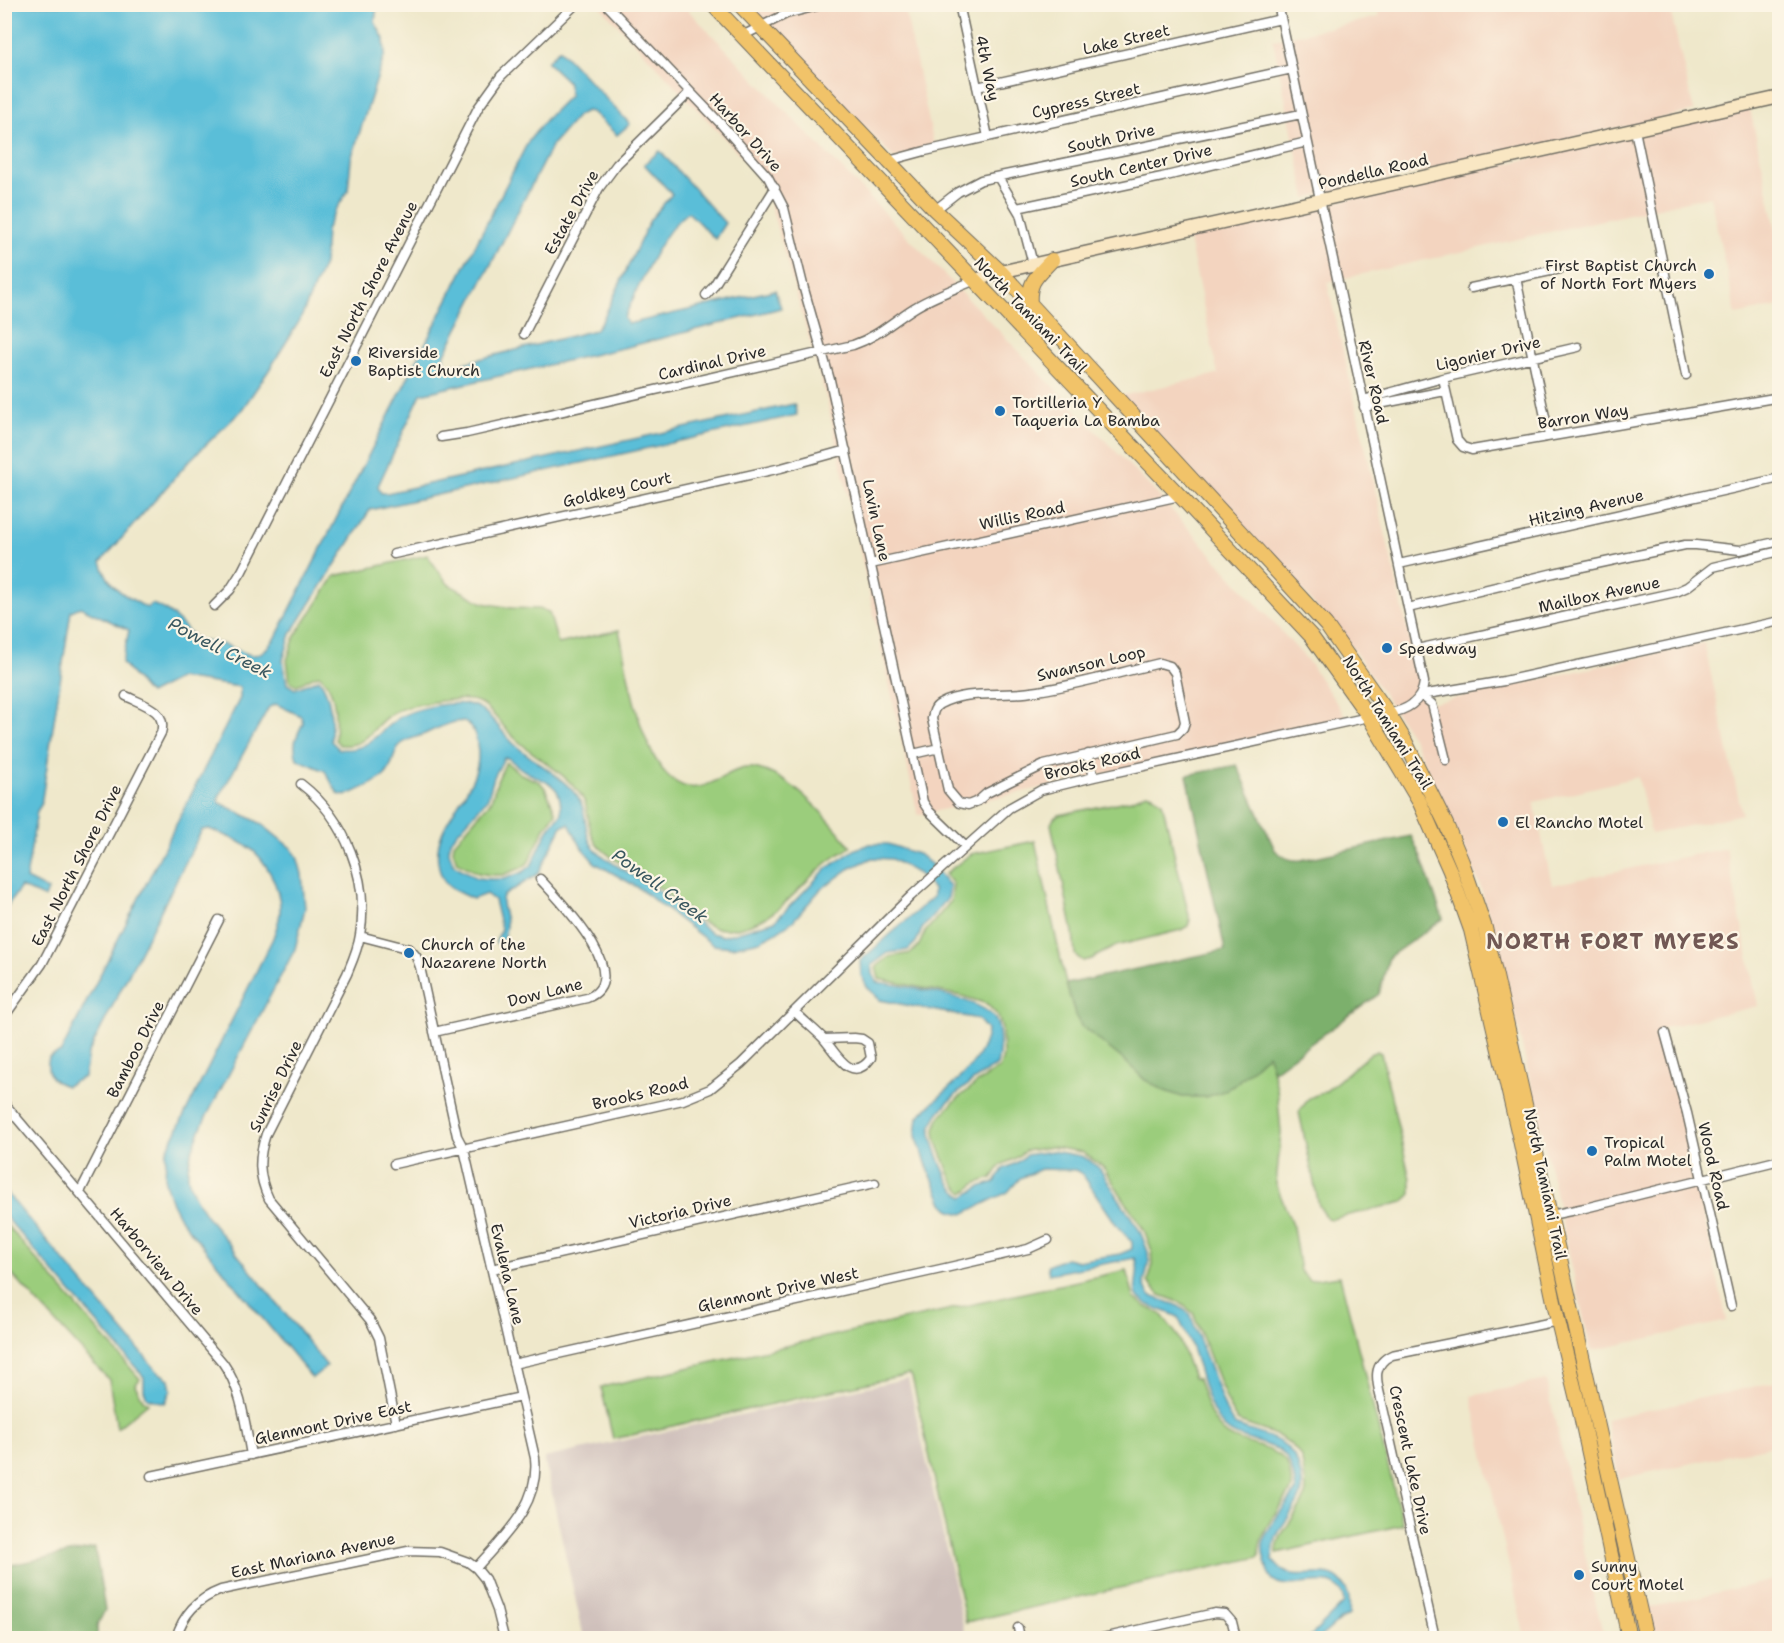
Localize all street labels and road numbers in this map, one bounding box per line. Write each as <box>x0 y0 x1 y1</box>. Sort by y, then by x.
street label: Lake Street <box>1081 19 1172 60</box>
street label: 4th Way <box>970 33 1005 103</box>
street label: Cypress Street <box>1030 78 1142 123</box>
street label: Harbor Drive <box>705 88 787 176</box>
street label: South Drive <box>1065 119 1157 158</box>
street label: South Center Drive <box>1068 139 1214 192</box>
street label: Pondella Road <box>1316 149 1430 194</box>
street label: Estate Drive <box>539 166 603 258</box>
street label: East North Shore Avenue <box>315 197 422 381</box>
street label: North Tamiami Trail <box>969 253 1092 378</box>
street label: Ligonier Drive <box>1434 331 1543 376</box>
street label: River Road <box>1354 338 1393 426</box>
street label: Cardinal Drive <box>656 340 768 385</box>
street label: Barron Way <box>1536 399 1630 434</box>
street label: Goldkey Court <box>561 467 674 512</box>
street label: Lavin Lane <box>858 477 895 563</box>
street label: Hitzing Avenue <box>1526 484 1646 531</box>
street label: Willis Road <box>977 496 1067 535</box>
street label: Mailbox Avenue <box>1536 571 1662 618</box>
street label: Swanson Loop <box>1035 641 1148 686</box>
street label: North Tamiami Trail <box>1338 651 1437 793</box>
street label: Brooks Road <box>1042 742 1142 785</box>
street label: East North Shore Drive <box>26 781 126 950</box>
street label: Dow Lane <box>505 973 585 1012</box>
street label: Bamboo Drive <box>102 997 169 1101</box>
street label: Sunrise Drive <box>244 1037 307 1136</box>
street label: Brooks Road <box>590 1072 690 1115</box>
street label: North Tamiami Trail <box>1519 1106 1572 1262</box>
street label: Wood Road <box>1693 1120 1734 1212</box>
street label: Victoria Drive <box>627 1189 733 1233</box>
street label: Harborview Drive <box>105 1203 208 1320</box>
street label: Evalena Lane <box>486 1221 529 1327</box>
street label: Glenmont Drive West <box>696 1262 860 1317</box>
street label: Crescent Lake Drive <box>1384 1384 1437 1537</box>
street label: Glenmont Drive East <box>253 1396 413 1449</box>
street label: East Mariana Avenue <box>229 1528 397 1583</box>

